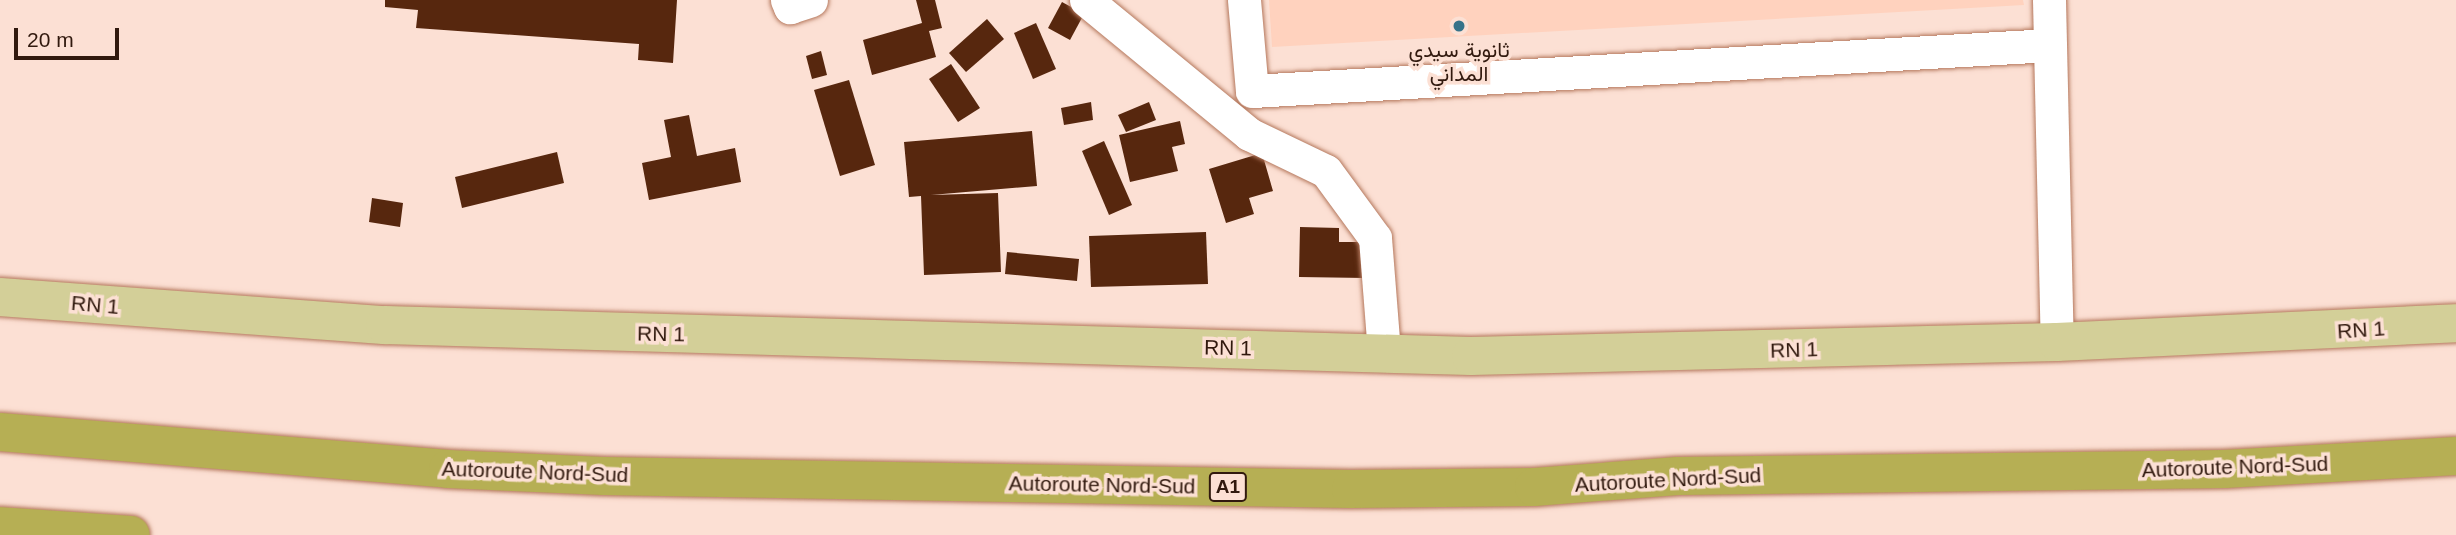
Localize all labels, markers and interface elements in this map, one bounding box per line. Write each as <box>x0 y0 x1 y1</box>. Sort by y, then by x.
scale bar <box>18 14 122 58</box>
marker: ثانوية سيدي المداني <box>1451 18 1467 34</box>
text: 20 m <box>27 28 74 51</box>
place label: ثانوية سيدي المداني <box>1408 37 1510 87</box>
street label: RN 1 <box>70 290 120 320</box>
street label: RN 1 <box>2336 316 2386 344</box>
street label: RN 1 <box>637 321 685 347</box>
street label: RN 1 <box>1204 335 1252 361</box>
street label: RN 1 <box>1770 337 1818 363</box>
street label: Autoroute Nord-Sud <box>2141 451 2329 483</box>
street label: Autoroute Nord-Sud <box>441 456 629 488</box>
street label: Autoroute Nord-Sud <box>1574 463 1762 497</box>
street label: Autoroute Nord-Sud <box>1008 471 1196 499</box>
road number: A1 <box>1209 472 1247 502</box>

